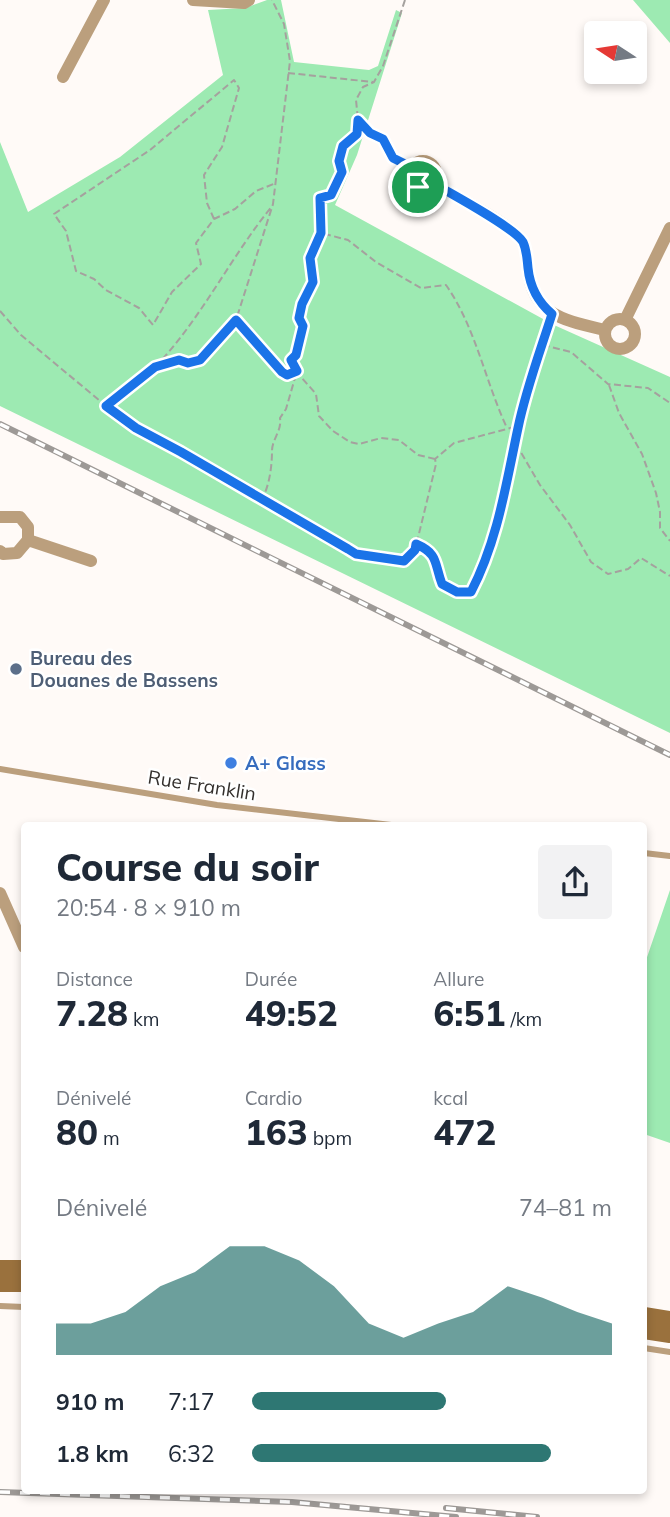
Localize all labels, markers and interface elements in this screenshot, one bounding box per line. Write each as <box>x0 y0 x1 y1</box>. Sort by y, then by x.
north arrow <box>584 21 648 84</box>
map controls <box>584 21 647 84</box>
pin <box>388 157 448 217</box>
icon: arrive <box>399 168 437 206</box>
place label: Bureau des Douanes de Bassens <box>30 646 218 692</box>
marker: Bureau des Douanes de Bassens <box>8 661 24 677</box>
place label: A+ Glass <box>245 751 326 775</box>
marker: A+ Glass <box>223 755 239 771</box>
street label: Rue Franklin <box>146 765 258 805</box>
text: Course du soir <box>56 843 319 891</box>
button: share <box>538 845 612 919</box>
text: 20:54 · 8 × 910 m <box>56 893 241 922</box>
text: Distance <box>56 967 133 991</box>
text: Durée <box>245 967 297 991</box>
text: Allure <box>433 967 484 991</box>
text: 7.28 <box>56 991 128 1035</box>
text: 49:52 <box>245 991 338 1035</box>
text: 6:51 <box>433 991 505 1035</box>
text: km <box>128 1007 160 1031</box>
text: /km <box>505 1007 542 1031</box>
text: Dénivelé <box>56 1086 131 1110</box>
text: Cardio <box>245 1086 302 1110</box>
text: kcal <box>433 1086 468 1110</box>
text: 80 <box>56 1110 98 1154</box>
text: 163 <box>245 1110 308 1154</box>
text: 472 <box>433 1110 496 1154</box>
text: m <box>98 1126 120 1150</box>
text: bpm <box>308 1126 352 1150</box>
text: Dénivelé <box>56 1193 147 1222</box>
text: 74–81 m <box>519 1193 612 1222</box>
text: 910 m <box>56 1387 124 1416</box>
text: 7:17 <box>168 1387 215 1416</box>
text: 1.8 km <box>56 1439 129 1468</box>
text: 6:32 <box>168 1439 215 1468</box>

